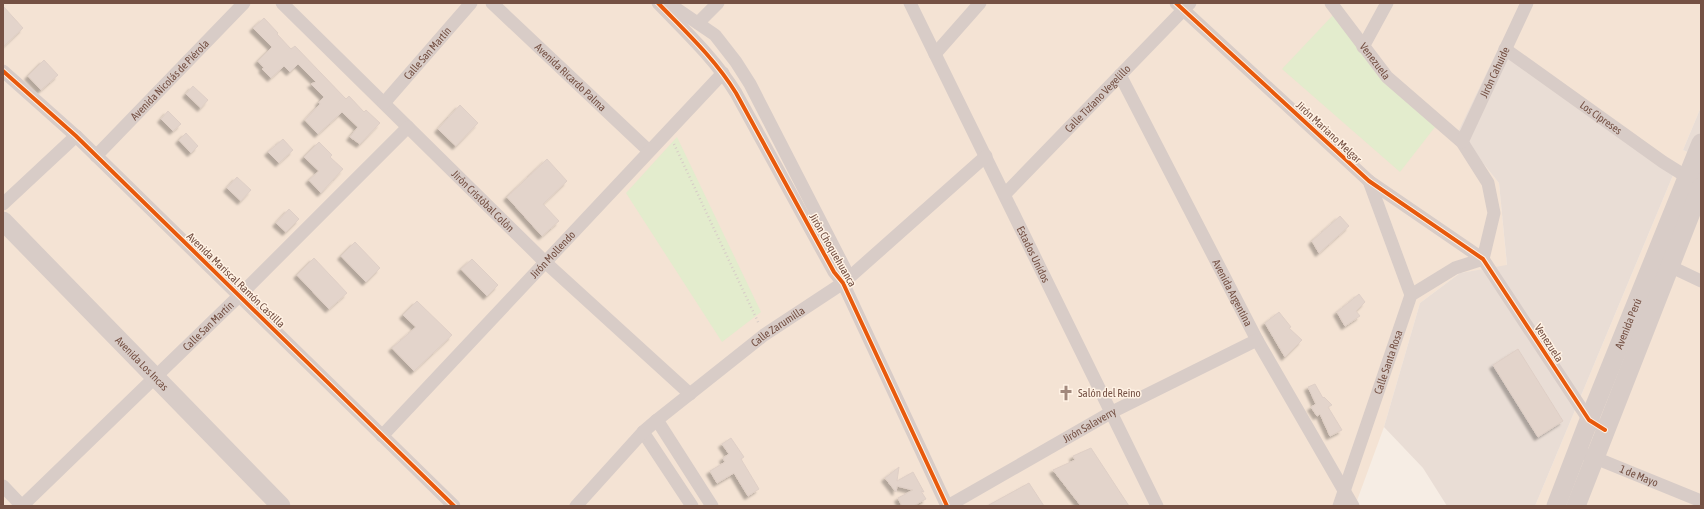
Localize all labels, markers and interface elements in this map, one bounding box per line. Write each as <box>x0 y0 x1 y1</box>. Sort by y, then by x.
street label: Calle San Martín <box>401 25 453 82</box>
street label: Avenida Nicolás de Piérola <box>128 37 211 123</box>
street label: Avenida Ricardo Palma <box>533 41 609 113</box>
street label: Venezuela <box>1357 41 1393 82</box>
street label: Jirón Cahuide <box>1478 45 1512 100</box>
street label: Calle Tiziano Vegelillo <box>1062 62 1133 135</box>
street label: Jirón Mariano Melgar <box>1294 99 1365 166</box>
street label: Los Cipreses <box>1578 99 1624 137</box>
street label: Jirón Cristóbal Colón <box>449 168 517 234</box>
street label: Jirón Choquehuanca <box>807 211 859 289</box>
street label: Estados Unidos <box>1015 224 1052 285</box>
street label: Jirón Mollendo <box>527 228 578 281</box>
street label: Avenida Mariscal Ramón Castilla <box>185 230 287 330</box>
street label: Avenida Argentina <box>1210 257 1255 328</box>
street label: Avenida Perú <box>1612 297 1644 351</box>
street label: Calle San Martín <box>180 299 236 353</box>
street label: Calle Zarumilla <box>748 304 807 349</box>
street label: Venezuela <box>1532 322 1566 364</box>
street label: Calle Santa Rosa <box>1372 329 1405 396</box>
street label: Avenida Los Incas <box>113 334 171 393</box>
church icon: Salón del Reino <box>1057 384 1075 402</box>
place label: Salón del Reino <box>1078 387 1141 399</box>
street label: Jirón Salaverry <box>1061 405 1118 445</box>
street label: 1 de Mayo <box>1618 463 1660 489</box>

